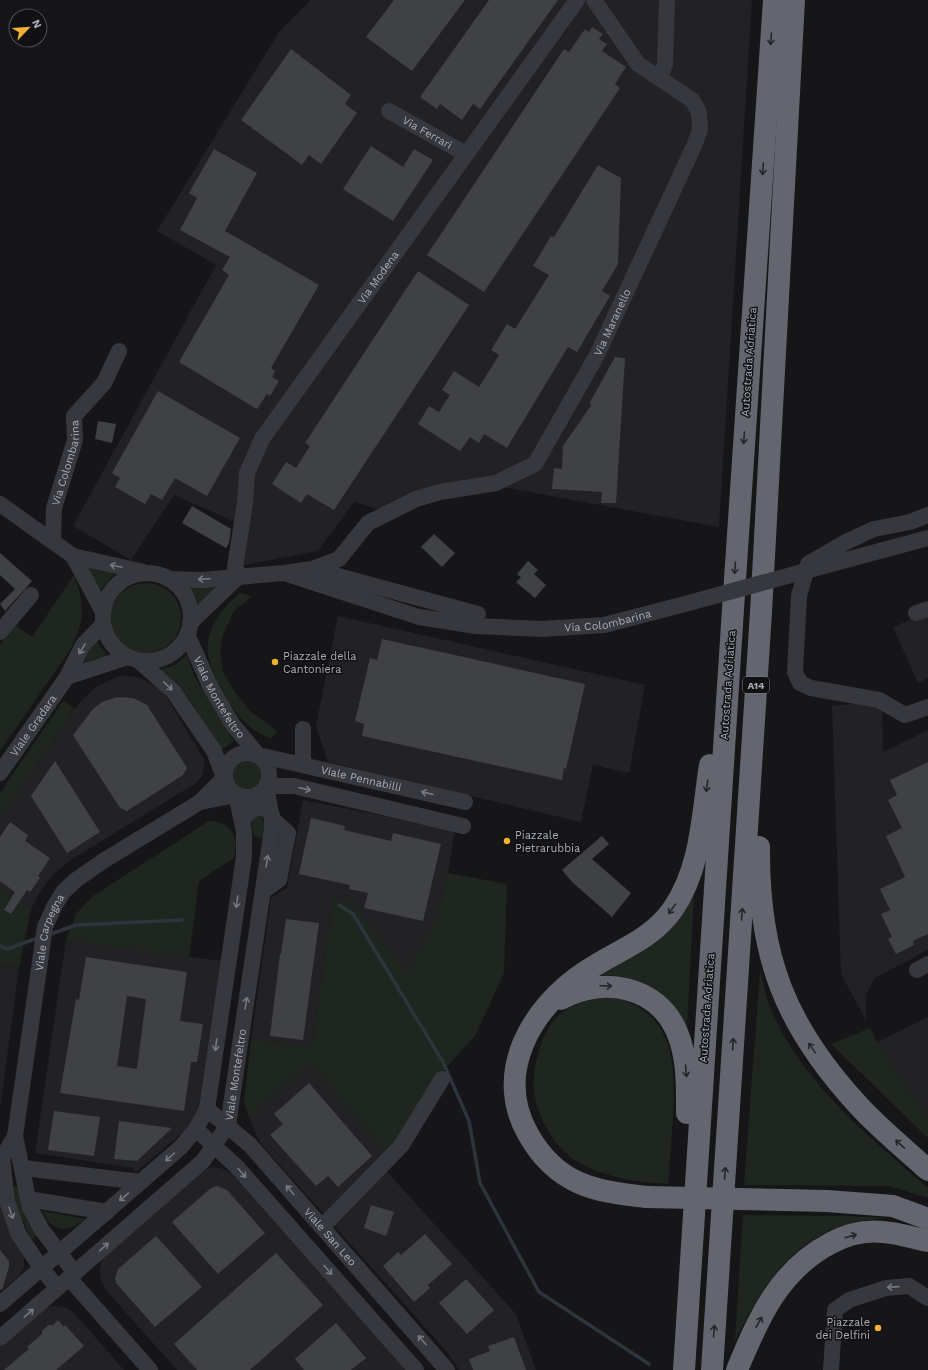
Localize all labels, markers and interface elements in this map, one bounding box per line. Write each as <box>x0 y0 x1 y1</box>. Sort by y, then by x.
north arrow <box>8 8 48 48</box>
text: N <box>29 18 44 30</box>
one-way arrow <box>768 32 775 45</box>
street label: Via Ferrari <box>400 113 455 152</box>
one-way arrow <box>759 162 766 175</box>
street label: Via Modena <box>355 248 401 306</box>
street label: Via Maranello <box>591 287 633 358</box>
street label: Autostrada Adriatica <box>739 307 759 417</box>
street label: Via Colombarina <box>49 420 82 507</box>
one-way arrow <box>741 431 748 444</box>
one-way arrow <box>110 561 123 569</box>
one-way arrow <box>732 561 739 574</box>
one-way arrow <box>198 575 211 583</box>
street label: Via Colombarina <box>564 607 652 634</box>
street label: Autostrada Adriatica <box>718 630 738 740</box>
one-way arrow <box>77 643 85 655</box>
place label: Piazzale della Cantoniera <box>283 650 357 676</box>
street label: Viale Montefeltro <box>191 654 248 741</box>
marker: Piazzale della Cantoniera <box>270 657 280 667</box>
road number: A14 <box>743 677 769 693</box>
one-way arrow <box>163 682 174 691</box>
street label: Viale Gradara <box>7 692 59 759</box>
street label: Viale Pennabilli <box>320 763 403 794</box>
one-way arrow <box>703 779 711 792</box>
one-way arrow <box>298 786 311 793</box>
one-way arrow <box>421 789 434 797</box>
place label: Piazzale Pietrarubbia <box>515 829 580 855</box>
marker: Piazzale Pietrarubbia <box>502 836 512 846</box>
one-way arrow <box>263 855 271 868</box>
street label: Viale Carpegna <box>32 891 67 972</box>
one-way arrow <box>233 895 241 908</box>
one-way arrow <box>668 904 676 915</box>
one-way arrow <box>738 908 745 921</box>
street label: Autostrada Adriatica <box>697 953 717 1063</box>
one-way arrow <box>599 982 612 990</box>
one-way arrow <box>242 997 250 1010</box>
street label: Viale Montefeltro <box>222 1028 249 1121</box>
one-way arrow <box>212 1038 220 1051</box>
one-way arrow <box>730 1038 737 1051</box>
one-way arrow <box>808 1043 816 1054</box>
one-way arrow <box>682 1064 690 1077</box>
one-way arrow <box>895 1140 905 1149</box>
one-way arrow <box>165 1152 175 1162</box>
one-way arrow <box>237 1167 246 1178</box>
one-way arrow <box>721 1167 728 1180</box>
one-way arrow <box>285 1185 294 1195</box>
one-way arrow <box>119 1192 129 1201</box>
street label: Viale San Leo <box>301 1205 359 1268</box>
one-way arrow <box>8 1207 15 1220</box>
one-way arrow <box>844 1232 857 1239</box>
one-way arrow <box>99 1242 109 1252</box>
one-way arrow <box>323 1265 332 1275</box>
one-way arrow <box>887 1284 900 1291</box>
one-way arrow <box>23 1308 34 1317</box>
one-way arrow <box>755 1316 763 1328</box>
place label: Piazzale dei Delfini <box>815 1316 870 1342</box>
marker: Piazzale dei Delfini <box>873 1323 883 1333</box>
one-way arrow <box>711 1325 718 1338</box>
one-way arrow <box>417 1335 427 1345</box>

